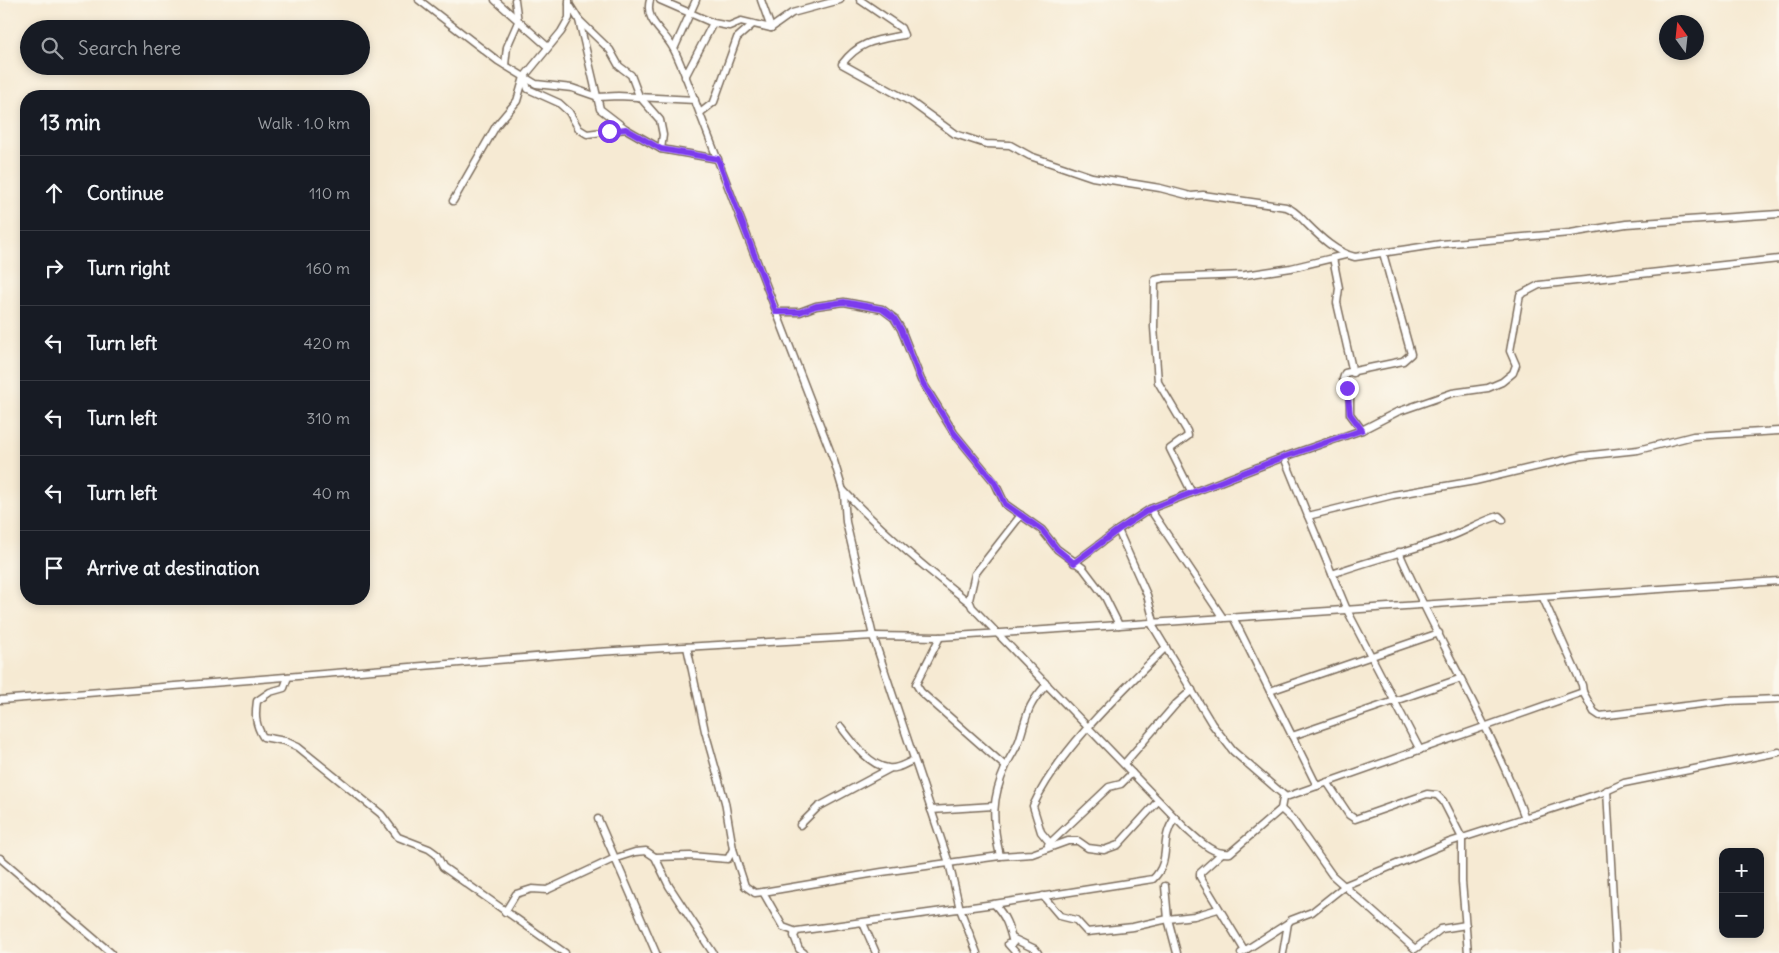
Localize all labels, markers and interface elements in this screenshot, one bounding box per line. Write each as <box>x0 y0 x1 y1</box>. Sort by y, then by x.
north arrow <box>1659 15 1704 60</box>
search box <box>20 20 370 75</box>
icon: search <box>38 34 66 62</box>
text: Search here <box>78 36 181 60</box>
text: 13 min <box>40 109 101 136</box>
text: Walk · 1.0 km <box>258 113 350 133</box>
route start <box>598 120 621 143</box>
icon: ahead <box>40 179 68 207</box>
text: Continue <box>87 181 164 205</box>
text: 110 m <box>309 183 350 203</box>
icon: right <box>40 254 68 282</box>
text: Turn right <box>87 256 170 280</box>
text: 160 m <box>306 258 350 278</box>
icon: left <box>40 329 68 357</box>
text: Turn left <box>87 331 157 355</box>
text: 420 m <box>304 333 350 353</box>
route end <box>1336 377 1359 400</box>
icon: left <box>40 404 68 432</box>
text: Turn left <box>87 406 157 430</box>
text: 310 m <box>306 408 350 428</box>
icon: left <box>40 479 68 507</box>
text: Turn left <box>87 481 157 505</box>
text: 40 m <box>312 483 350 503</box>
icon: arrive <box>40 554 68 582</box>
text: Arrive at destination <box>87 556 260 580</box>
map controls <box>1719 848 1764 938</box>
button: + <box>1719 848 1764 893</box>
button: − <box>1719 893 1764 938</box>

